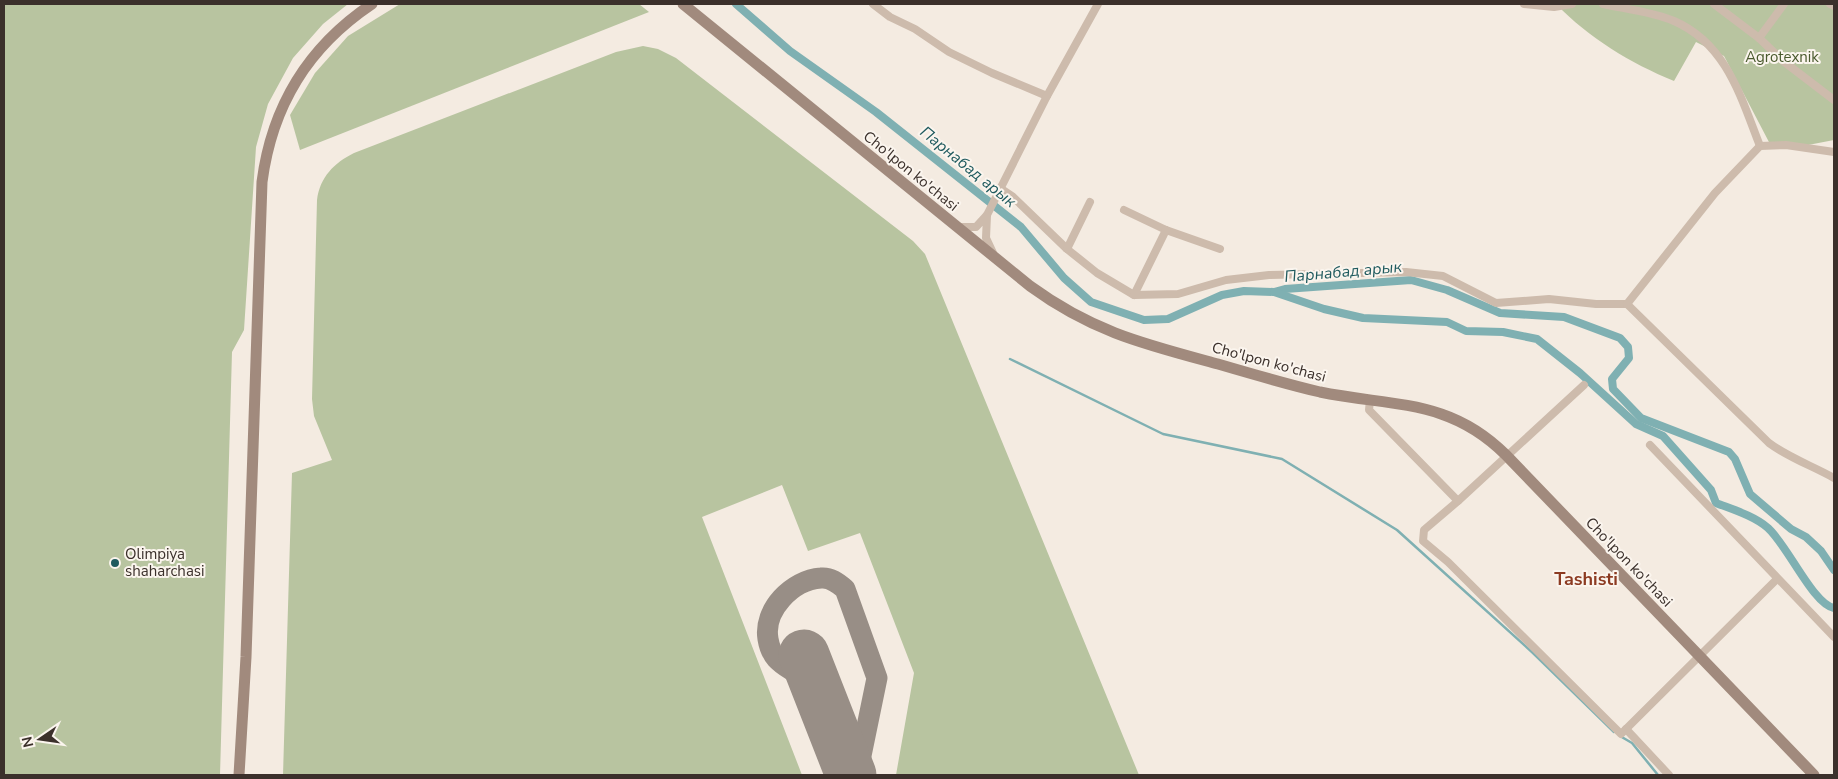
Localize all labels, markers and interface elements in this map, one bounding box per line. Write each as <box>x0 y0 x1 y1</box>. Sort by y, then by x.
park label: Agrotexnik <box>1745 47 1819 67</box>
water label: Парнабад арык <box>915 121 1021 213</box>
street label: Cho'lpon ko'chasi <box>859 126 963 216</box>
water label: Парнабад арык <box>1283 256 1403 288</box>
street label: Cho'lpon ko'chasi <box>1210 337 1328 387</box>
street label: Cho'lpon ko'chasi <box>1581 513 1677 611</box>
place label: Olimpiya shaharchasi <box>125 544 205 581</box>
marker: Olimpiya shaharchasi <box>109 557 121 569</box>
district label: Tashisti <box>1554 567 1618 591</box>
north arrow <box>15 714 65 764</box>
text: N <box>17 735 38 749</box>

